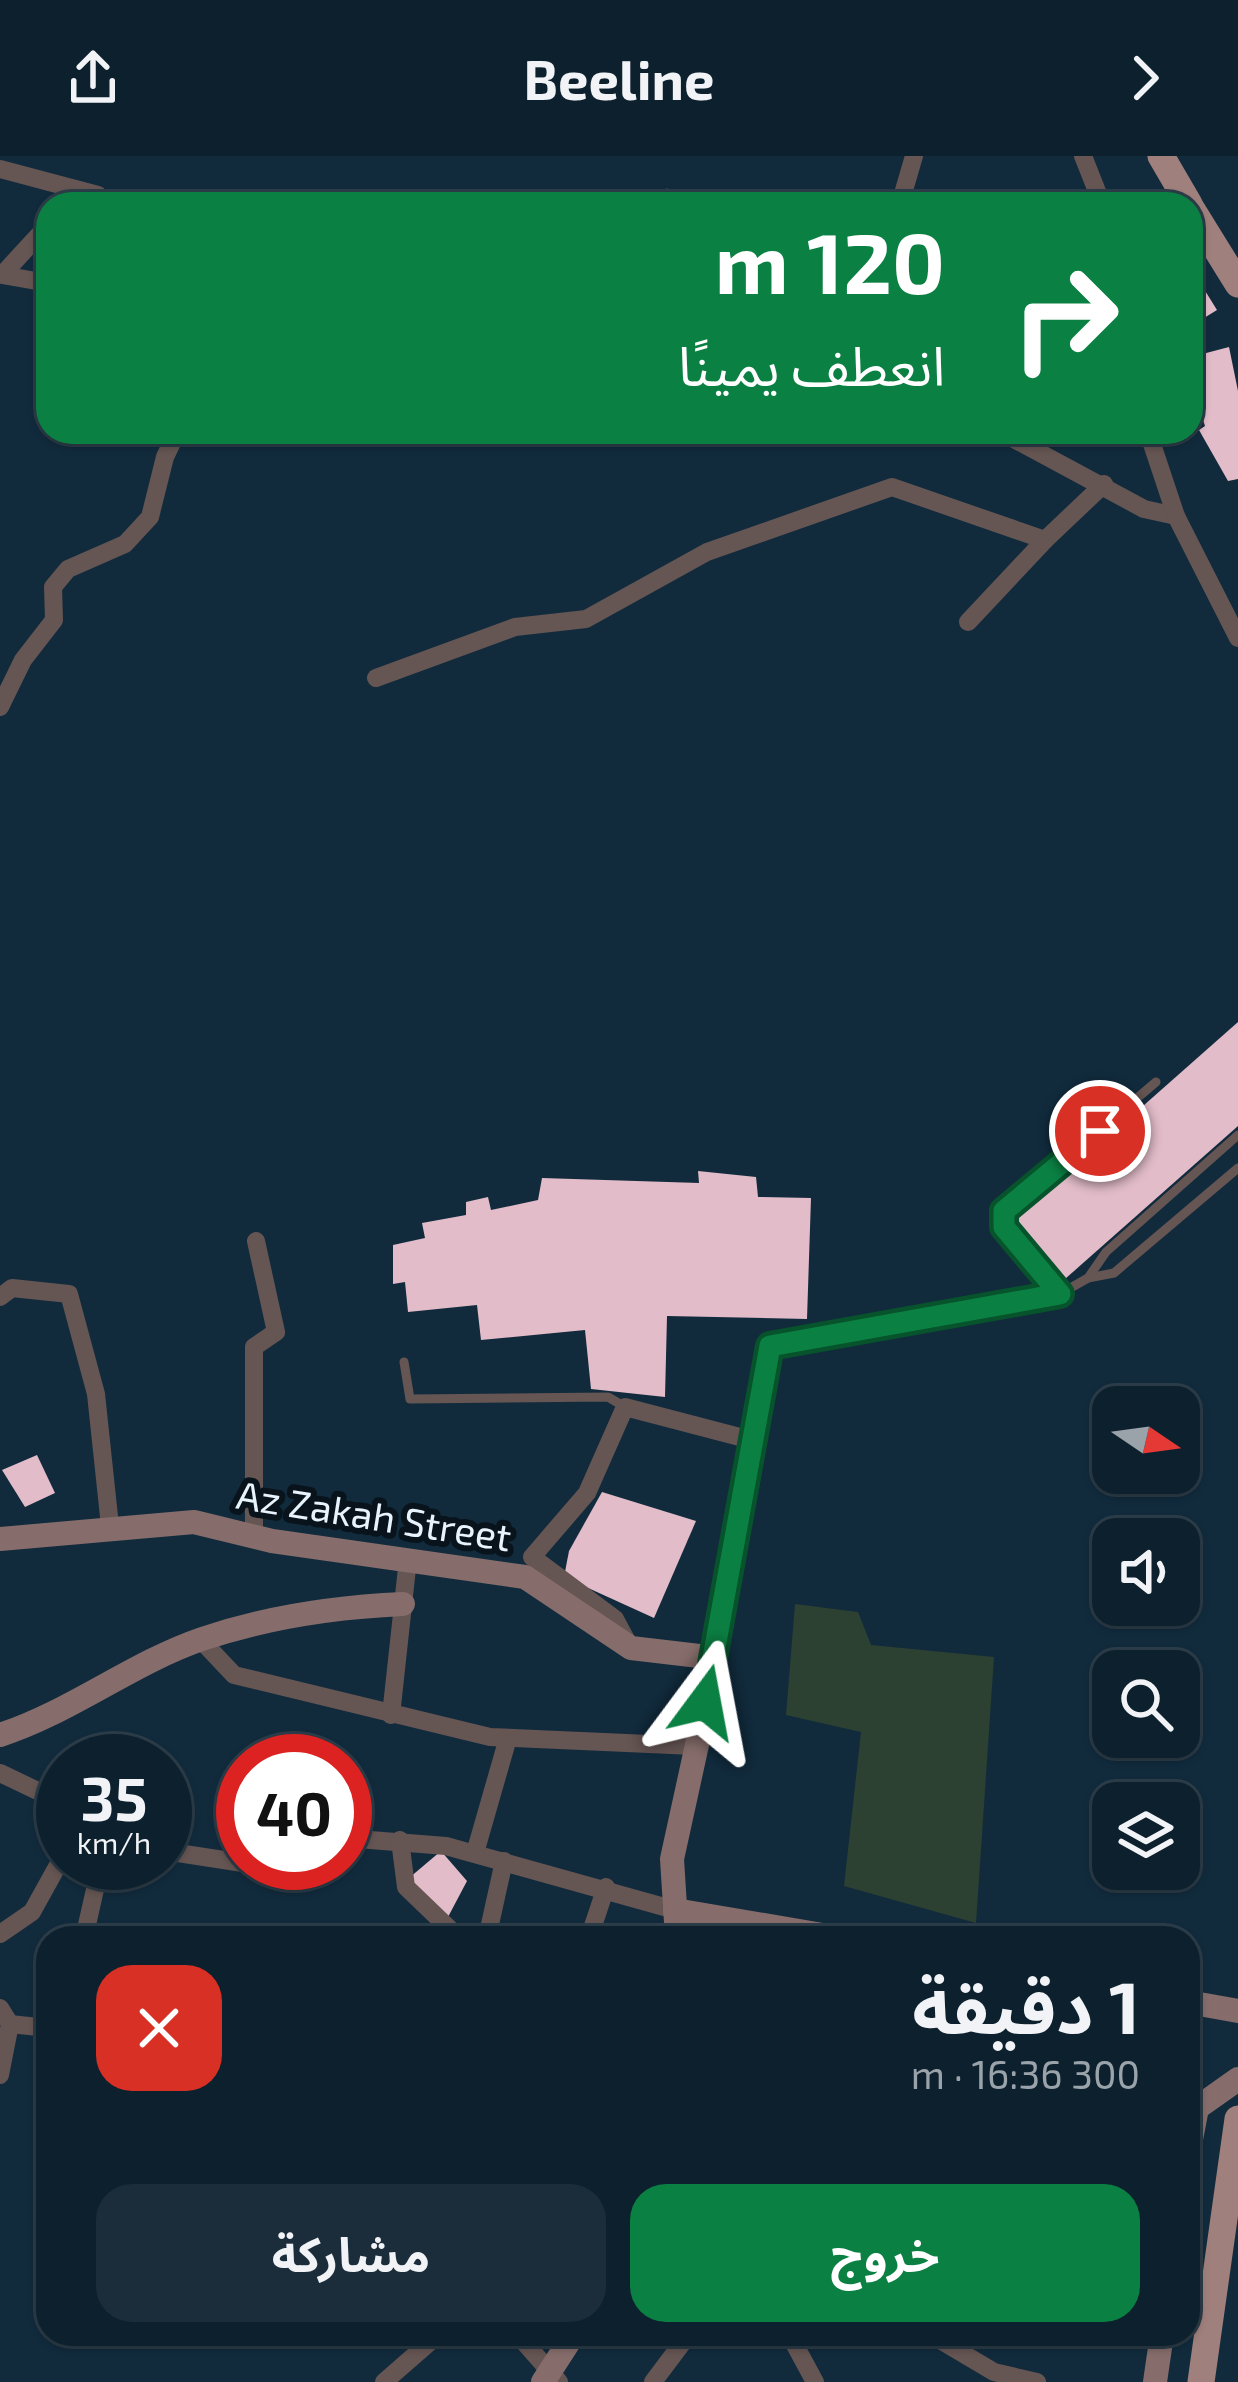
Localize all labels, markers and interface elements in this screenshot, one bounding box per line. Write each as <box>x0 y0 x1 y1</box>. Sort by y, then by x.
icon: share <box>60 45 126 111</box>
icon: forward <box>1112 45 1178 111</box>
text: Beeline <box>524 46 715 111</box>
text: 120 m <box>715 210 945 311</box>
icon: right <box>987 240 1143 396</box>
text: انعطف يمينًا <box>678 332 945 397</box>
pin <box>1049 1080 1151 1182</box>
icon: arrive <box>1067 1098 1133 1164</box>
north arrow <box>1092 1386 1200 1494</box>
map controls <box>1092 1386 1200 1890</box>
street label: Az Zakah Street <box>234 1470 515 1559</box>
button: sound <box>1092 1518 1200 1626</box>
position arrow <box>642 1639 768 1765</box>
button: search <box>1092 1650 1200 1758</box>
speed limit sign: 40 <box>216 1734 372 1890</box>
text: 35 <box>80 1761 148 1833</box>
button: layers <box>1092 1782 1200 1890</box>
text: km/h <box>77 1824 151 1860</box>
text: 1 دقيقة <box>912 1962 1140 2048</box>
button: close <box>96 1965 222 2091</box>
text: 300 m · 16:36 <box>911 2050 1140 2097</box>
button: مشاركة <box>96 2184 606 2322</box>
button: خروج <box>630 2184 1140 2322</box>

